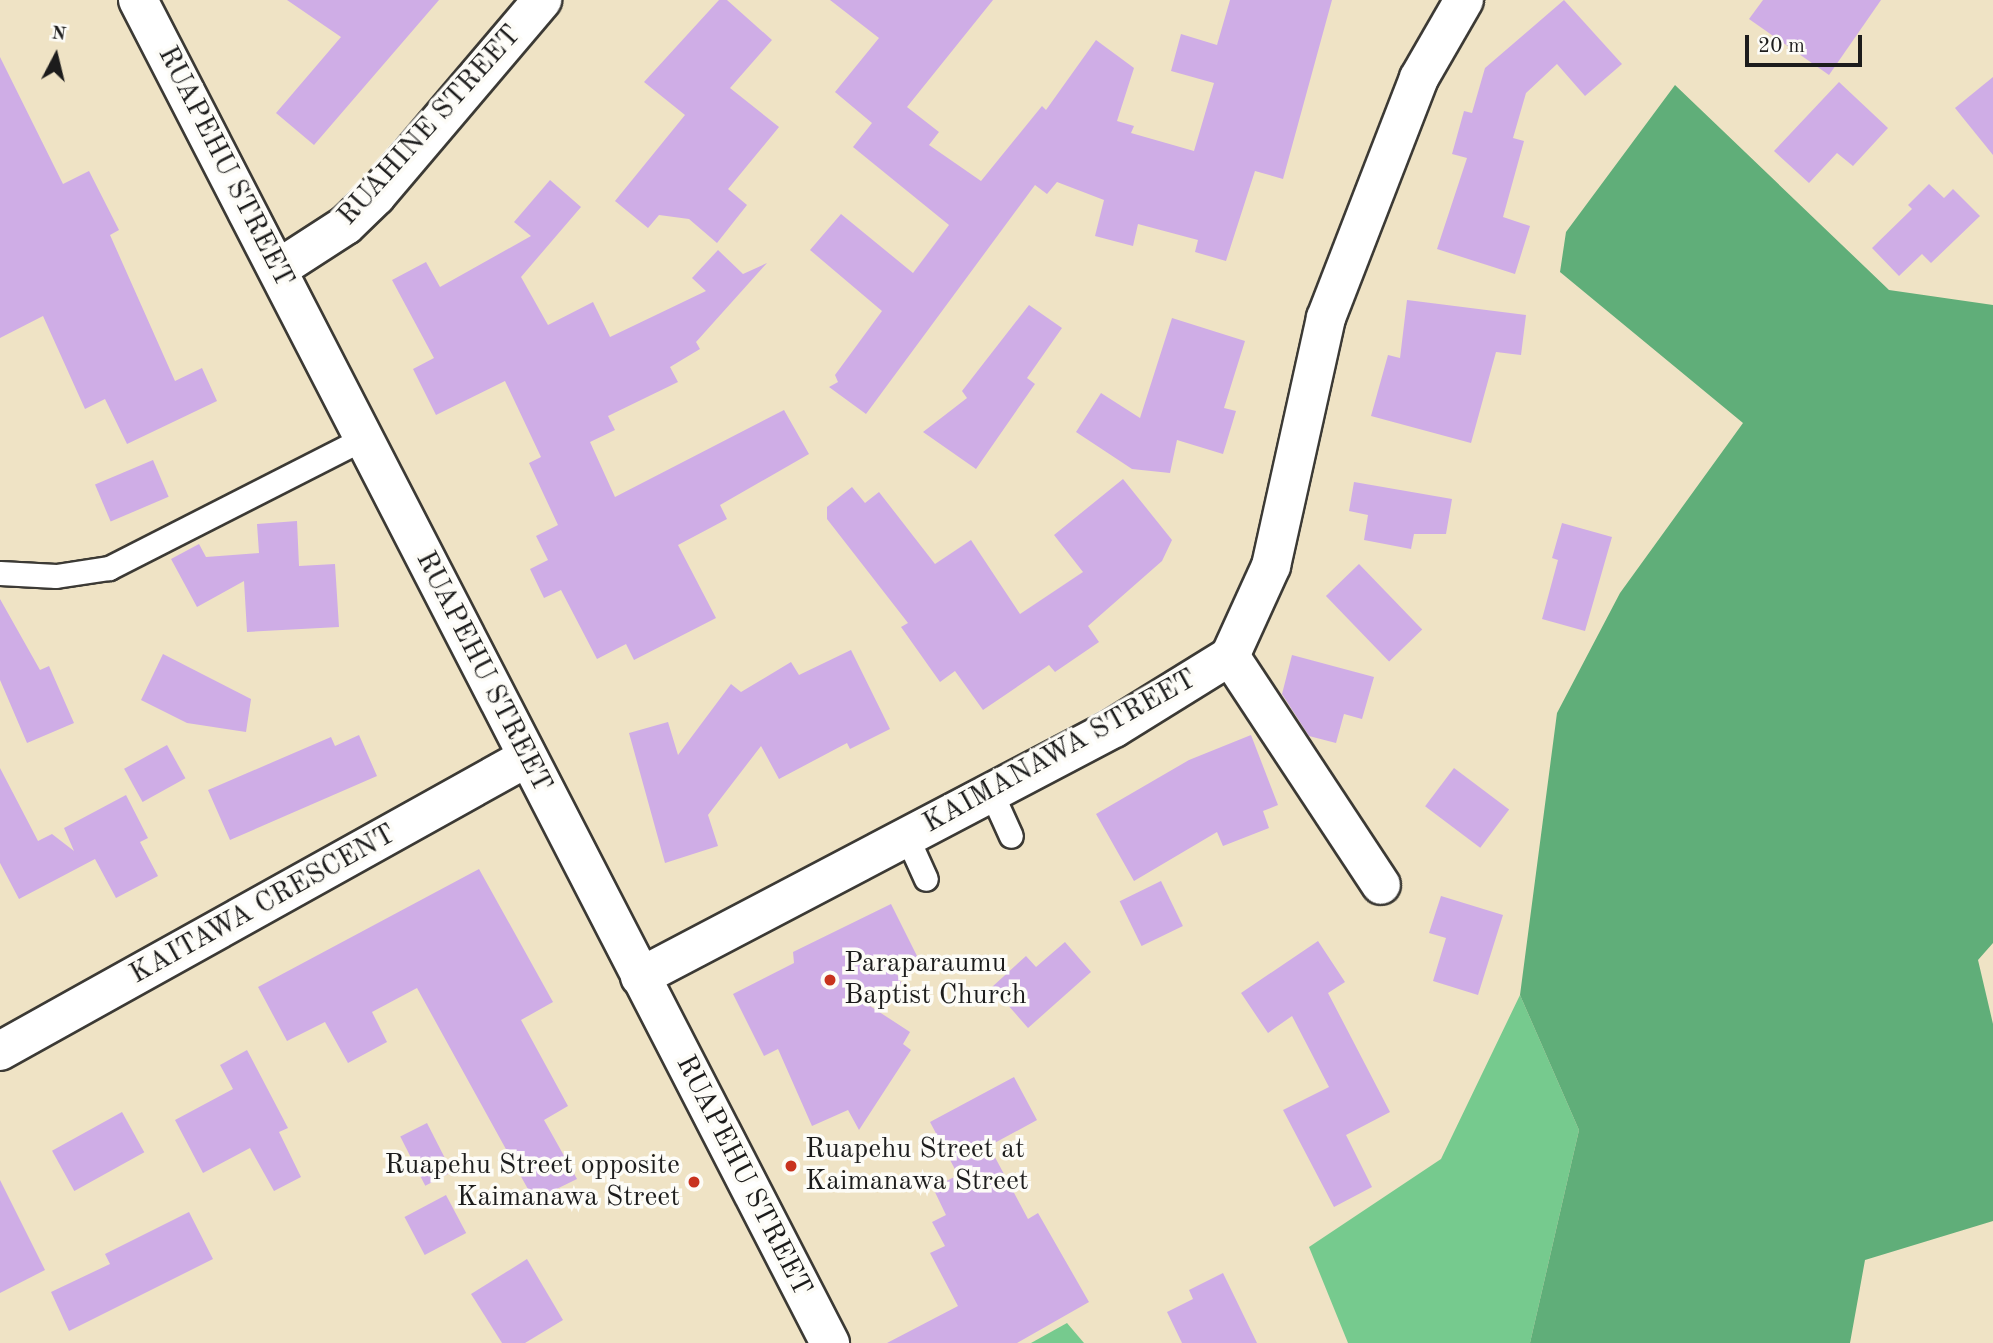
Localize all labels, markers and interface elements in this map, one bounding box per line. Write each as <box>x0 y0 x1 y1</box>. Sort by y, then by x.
street label: RUAHINE STREET <box>331 19 529 233</box>
north arrow <box>21 21 91 91</box>
scale bar <box>1748 21 1865 65</box>
text: N <box>50 24 67 45</box>
text: 20 m <box>1758 36 1805 57</box>
street label: RUAPEHU STREET <box>150 41 300 293</box>
street label: RUAPEHU STREET <box>408 546 558 798</box>
street label: KAIMANAWA STREET <box>918 663 1202 841</box>
street label: KAITAWA CRESCENT <box>124 818 402 992</box>
place label: Paraparaumu Baptist Church <box>844 947 1027 1013</box>
marker: Paraparaumu Baptist Church <box>822 972 838 988</box>
street label: RUAPEHU STREET <box>668 1050 818 1302</box>
place label: Ruapehu Street at Kaimanawa Street <box>805 1133 1029 1199</box>
place label: Ruapehu Street opposite Kaimanawa Street <box>385 1149 680 1215</box>
marker: Ruapehu Street at Kaimanawa Street <box>783 1158 799 1174</box>
marker: Ruapehu Street opposite Kaimanawa Street <box>686 1174 702 1190</box>

